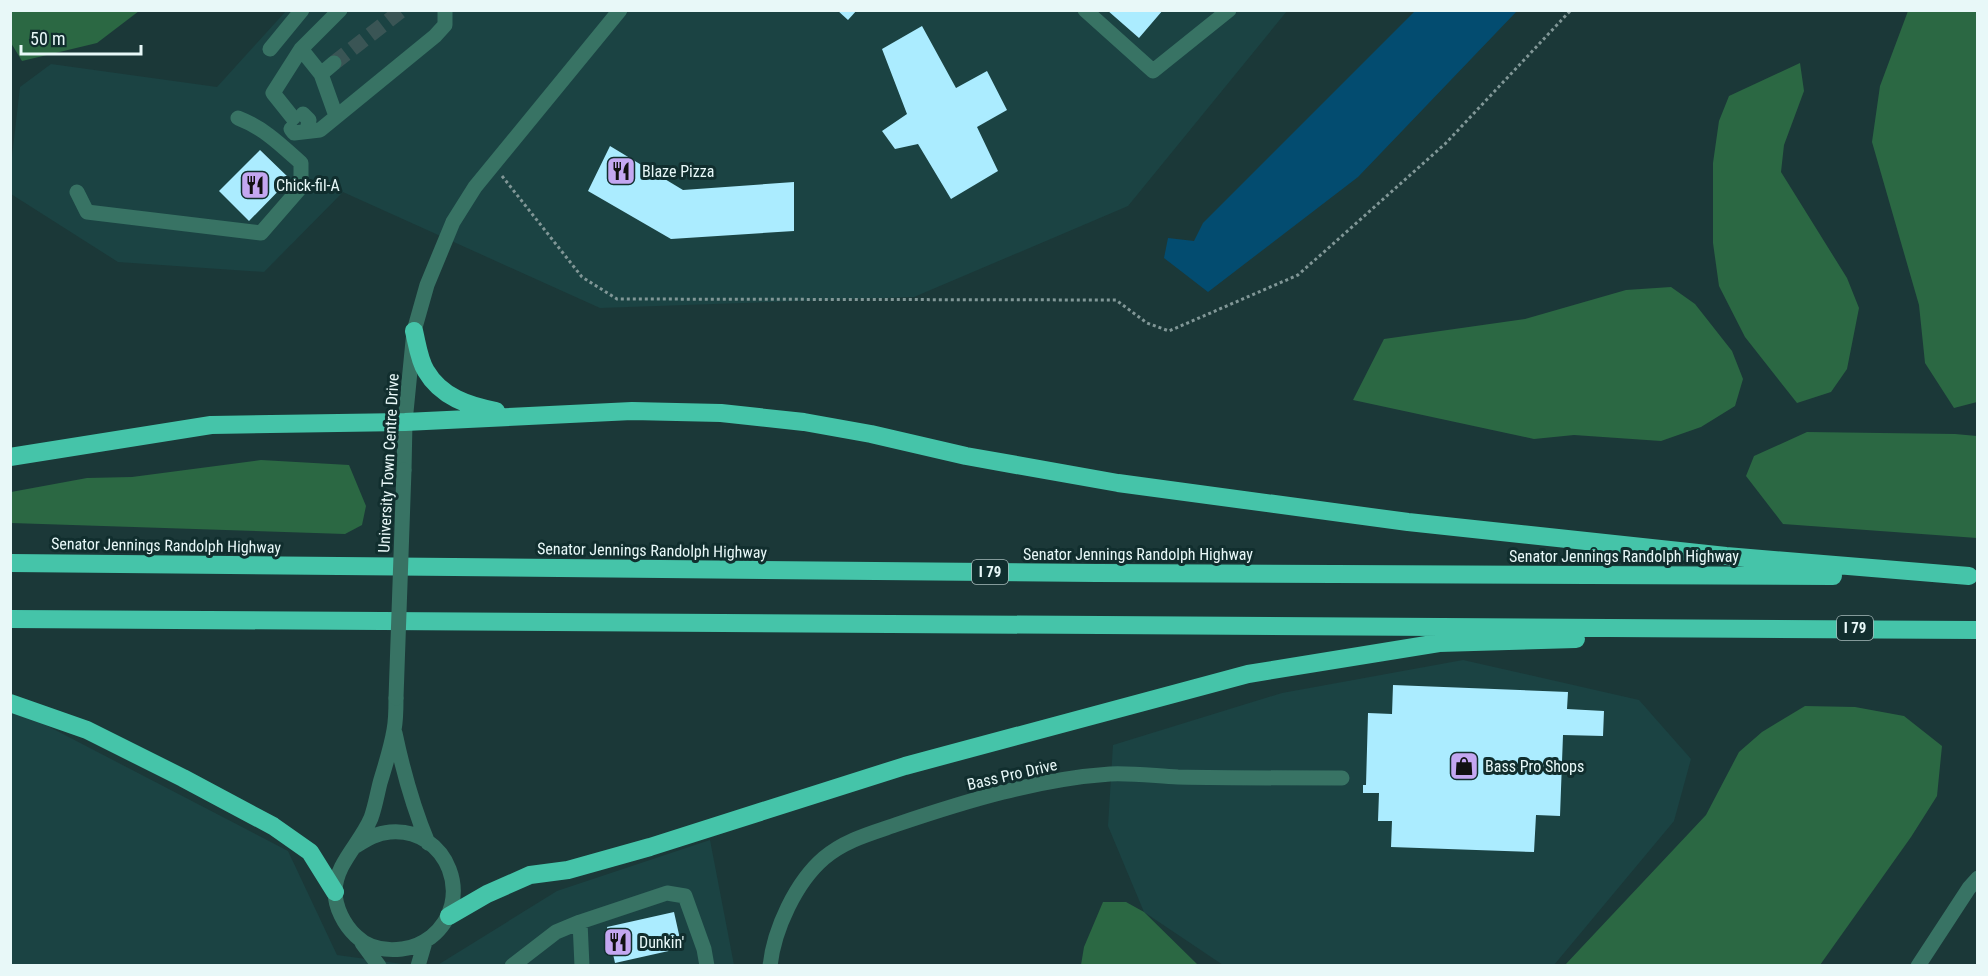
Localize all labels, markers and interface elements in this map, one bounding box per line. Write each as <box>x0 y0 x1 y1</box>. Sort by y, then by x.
scale bar <box>21 18 141 56</box>
text: 50 m <box>30 28 65 49</box>
restaurant icon: Blaze Pizza <box>605 155 637 187</box>
place label: Blaze Pizza <box>642 162 714 181</box>
restaurant icon: Chick-fil-A <box>239 169 271 201</box>
place label: Chick-fil-A <box>276 176 340 195</box>
street label: University Town Centre Drive <box>374 373 403 553</box>
street label: Senator Jennings Randolph Highway <box>51 534 281 557</box>
street label: Senator Jennings Randolph Highway <box>537 539 767 562</box>
street label: Senator Jennings Randolph Highway <box>1023 545 1253 564</box>
street label: Senator Jennings Randolph Highway <box>1509 547 1739 566</box>
road number: I 79 <box>972 560 1008 584</box>
road number: I 79 <box>1837 616 1873 640</box>
shop icon: Bass Pro Shops <box>1448 750 1480 782</box>
street label: Bass Pro Drive <box>965 755 1059 794</box>
place label: Bass Pro Shops <box>1485 757 1584 776</box>
restaurant icon: Dunkin' <box>602 926 634 958</box>
place label: Dunkin' <box>639 933 684 952</box>

